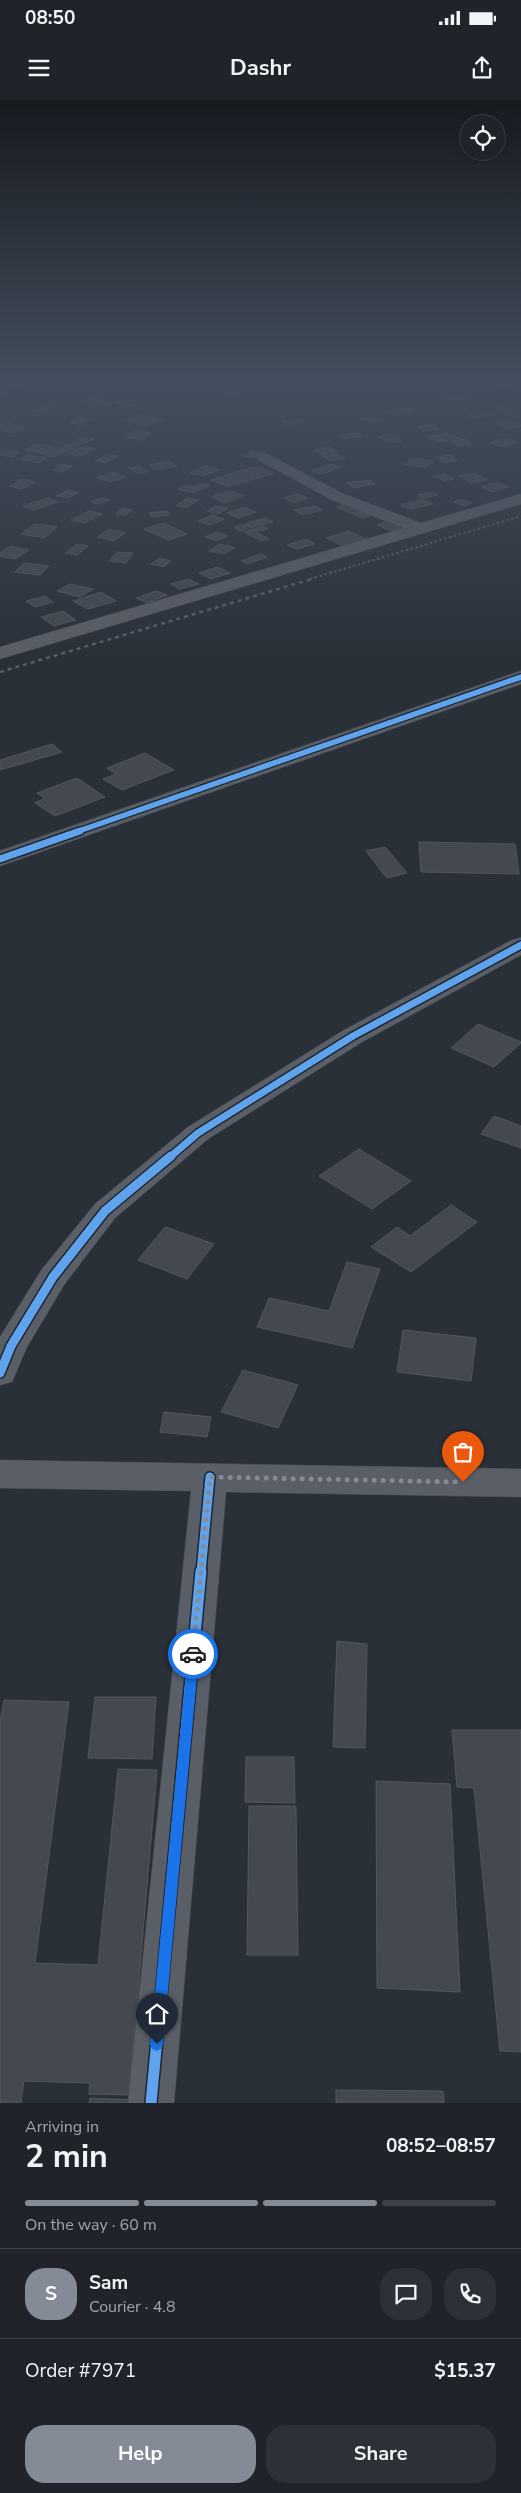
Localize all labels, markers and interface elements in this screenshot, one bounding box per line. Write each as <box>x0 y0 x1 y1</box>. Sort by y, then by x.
text: 08:50 <box>25 5 75 31</box>
text: Dashr <box>230 53 291 83</box>
icon: menu <box>25 54 53 82</box>
icon: share <box>468 54 496 82</box>
map controls <box>460 115 505 160</box>
button: locate <box>460 115 505 160</box>
pin <box>442 1431 484 1482</box>
icon: bag <box>449 1438 477 1466</box>
courier <box>168 1629 218 1679</box>
icon: car <box>179 1640 207 1668</box>
pin <box>136 1993 178 2044</box>
icon: home <box>143 2000 171 2028</box>
text: Arriving in <box>25 2116 99 2138</box>
text: 08:52–08:57 <box>386 2133 496 2159</box>
text: 2 min <box>25 2135 108 2178</box>
text: On the way · 60 m <box>25 2214 157 2236</box>
button: chat <box>380 2268 432 2320</box>
button: phone <box>444 2268 496 2320</box>
text: Sam <box>89 2270 128 2296</box>
text: S <box>45 2281 57 2307</box>
text: Courier · 4.8 <box>89 2296 175 2318</box>
text: Order #7971 <box>25 2358 136 2384</box>
text: $15.37 <box>434 2358 496 2384</box>
button: Help <box>25 2425 256 2483</box>
button: Share <box>266 2425 496 2483</box>

